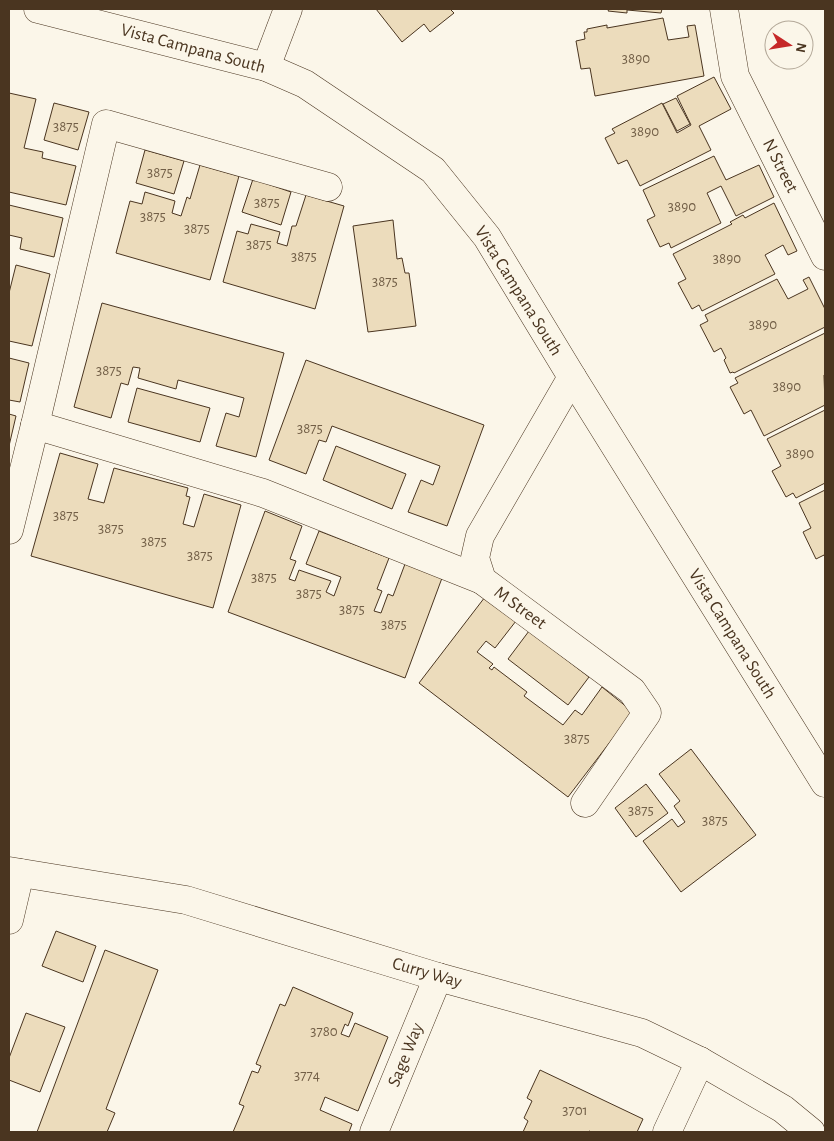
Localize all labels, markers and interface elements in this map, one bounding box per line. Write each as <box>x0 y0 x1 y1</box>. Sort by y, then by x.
north arrow <box>764 20 814 70</box>
street label: Vista Campana South <box>119 21 267 77</box>
text: N <box>793 41 809 54</box>
house number: 3890 <box>622 51 650 66</box>
house number: 3875 <box>53 119 79 134</box>
house number: 3890 <box>631 124 659 139</box>
street label: N Street <box>759 136 801 196</box>
house number: 3875 <box>147 165 173 180</box>
house number: 3875 <box>254 195 280 210</box>
house number: 3890 <box>668 199 696 214</box>
house number: 3875 <box>140 209 166 224</box>
house number: 3875 <box>184 221 210 236</box>
street label: Vista Campana South <box>471 223 565 359</box>
house number: 3875 <box>246 237 272 252</box>
house number: 3875 <box>291 249 317 264</box>
house number: 3890 <box>713 251 741 266</box>
house number: 3875 <box>372 274 398 289</box>
house number: 3890 <box>749 317 777 332</box>
house number: 3875 <box>96 363 122 378</box>
house number: 3890 <box>773 379 801 394</box>
house number: 3875 <box>297 421 323 436</box>
house number: 3890 <box>786 446 814 461</box>
house number: 3875 <box>53 508 79 523</box>
house number: 3875 <box>98 521 124 536</box>
house number: 3875 <box>141 534 167 549</box>
house number: 3875 <box>187 548 213 563</box>
street label: Vista Campana South <box>685 566 779 702</box>
house number: 3875 <box>251 570 277 585</box>
street label: M Street <box>491 583 550 633</box>
house number: 3875 <box>296 586 322 601</box>
house number: 3875 <box>339 602 365 617</box>
house number: 3875 <box>381 617 407 632</box>
house number: 3875 <box>564 731 590 746</box>
house number: 3875 <box>628 803 654 818</box>
house number: 3875 <box>702 813 728 828</box>
street label: Curry Way <box>390 954 464 992</box>
street label: Sage Way <box>385 1020 427 1090</box>
house number: 3780 <box>310 1024 338 1039</box>
house number: 3774 <box>294 1068 320 1083</box>
house number: 3701 <box>562 1103 588 1118</box>

